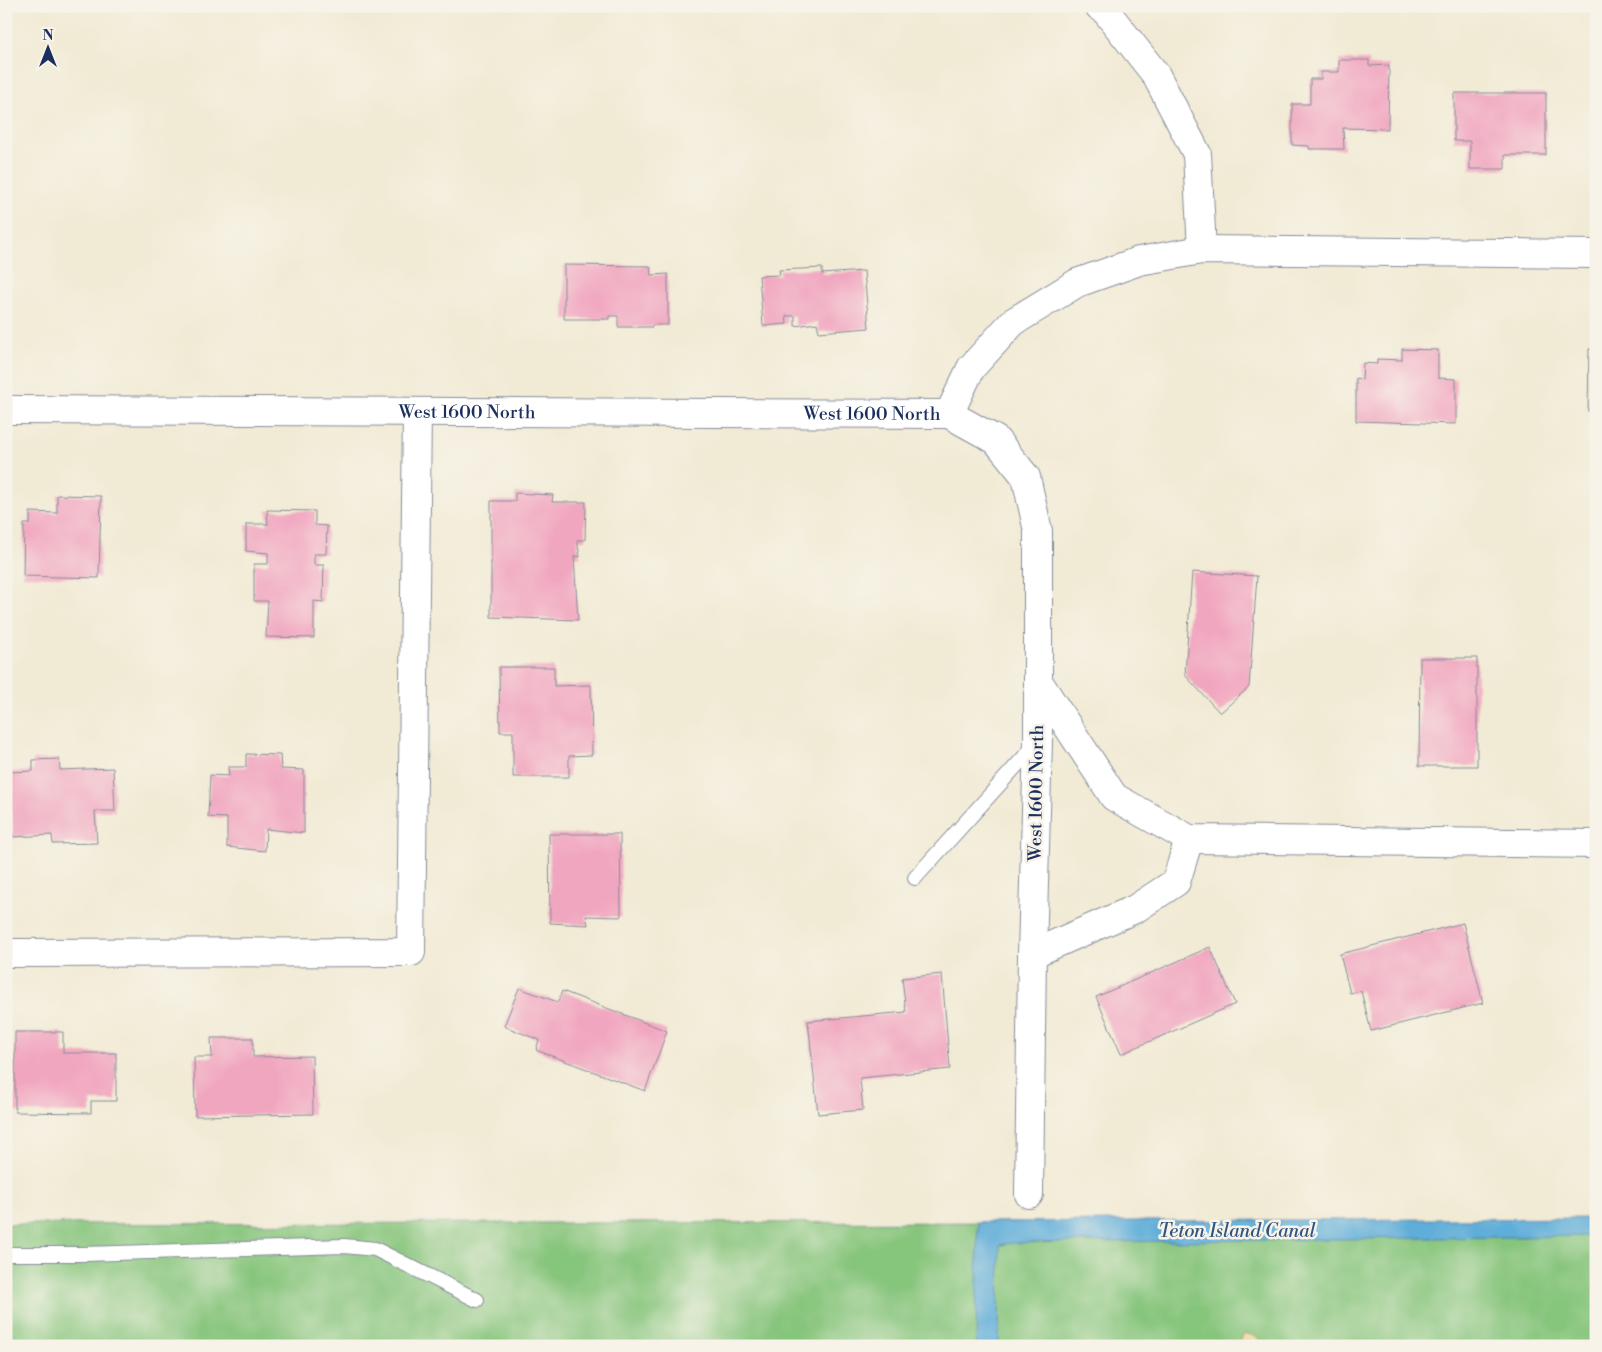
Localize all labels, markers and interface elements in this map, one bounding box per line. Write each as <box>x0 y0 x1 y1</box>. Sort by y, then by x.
north arrow <box>22 22 72 72</box>
text: N <box>42 27 54 45</box>
street label: West 1600 North <box>397 401 536 424</box>
street label: West 1600 North <box>802 402 941 426</box>
street label: West 1600 North <box>1024 724 1049 863</box>
water label: Teton Island Canal <box>1158 1219 1316 1243</box>

